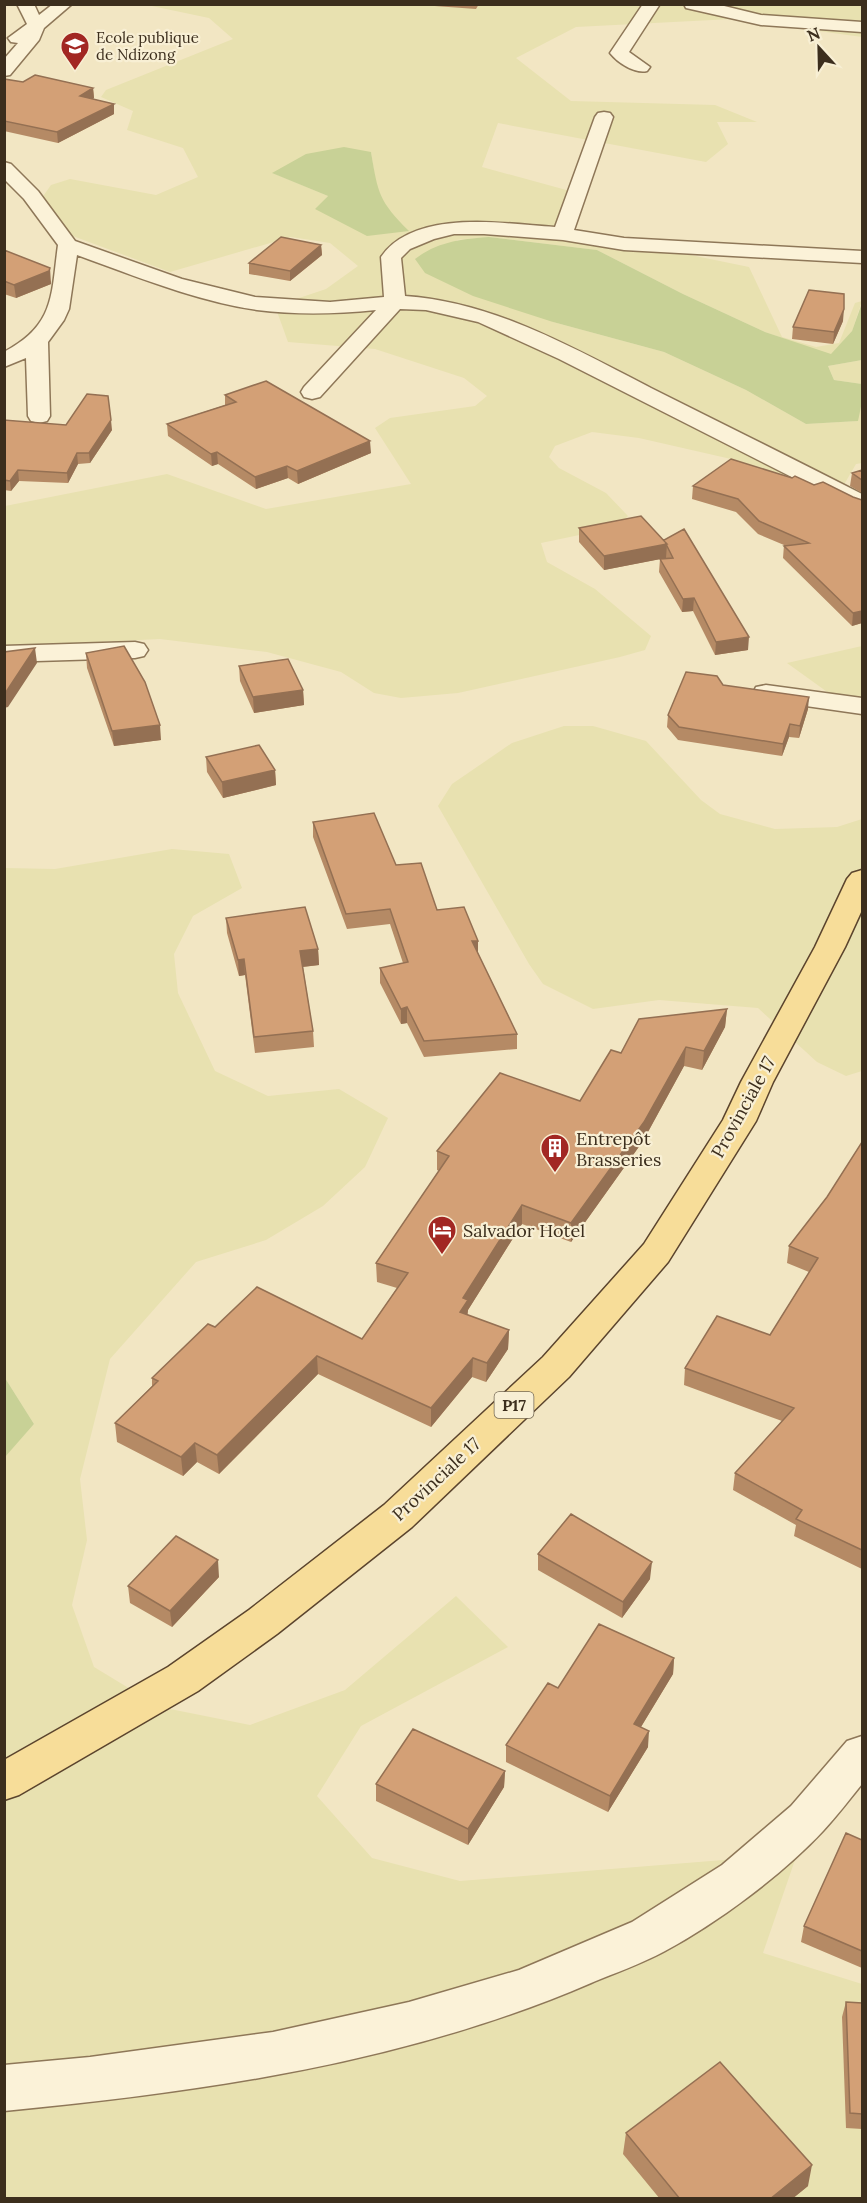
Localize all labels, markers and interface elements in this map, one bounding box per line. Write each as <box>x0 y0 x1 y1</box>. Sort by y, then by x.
north arrow <box>789 18 849 78</box>
text: N <box>804 23 823 46</box>
place label: Ecole publique de Ndizong <box>96 28 199 64</box>
school or university icon: Ecole publique de Ndizong <box>59 30 91 72</box>
street label: Provinciale 17 <box>706 1052 780 1162</box>
place label: Entrepôt Brasseries <box>576 1127 661 1171</box>
building icon: Entrepôt Brasseries <box>539 1132 571 1174</box>
hotel icon: Salvador Hotel <box>426 1214 458 1256</box>
place label: Salvador Hotel <box>463 1219 585 1242</box>
road number: P17 <box>494 1392 534 1418</box>
street label: Provinciale 17 <box>387 1432 485 1526</box>

